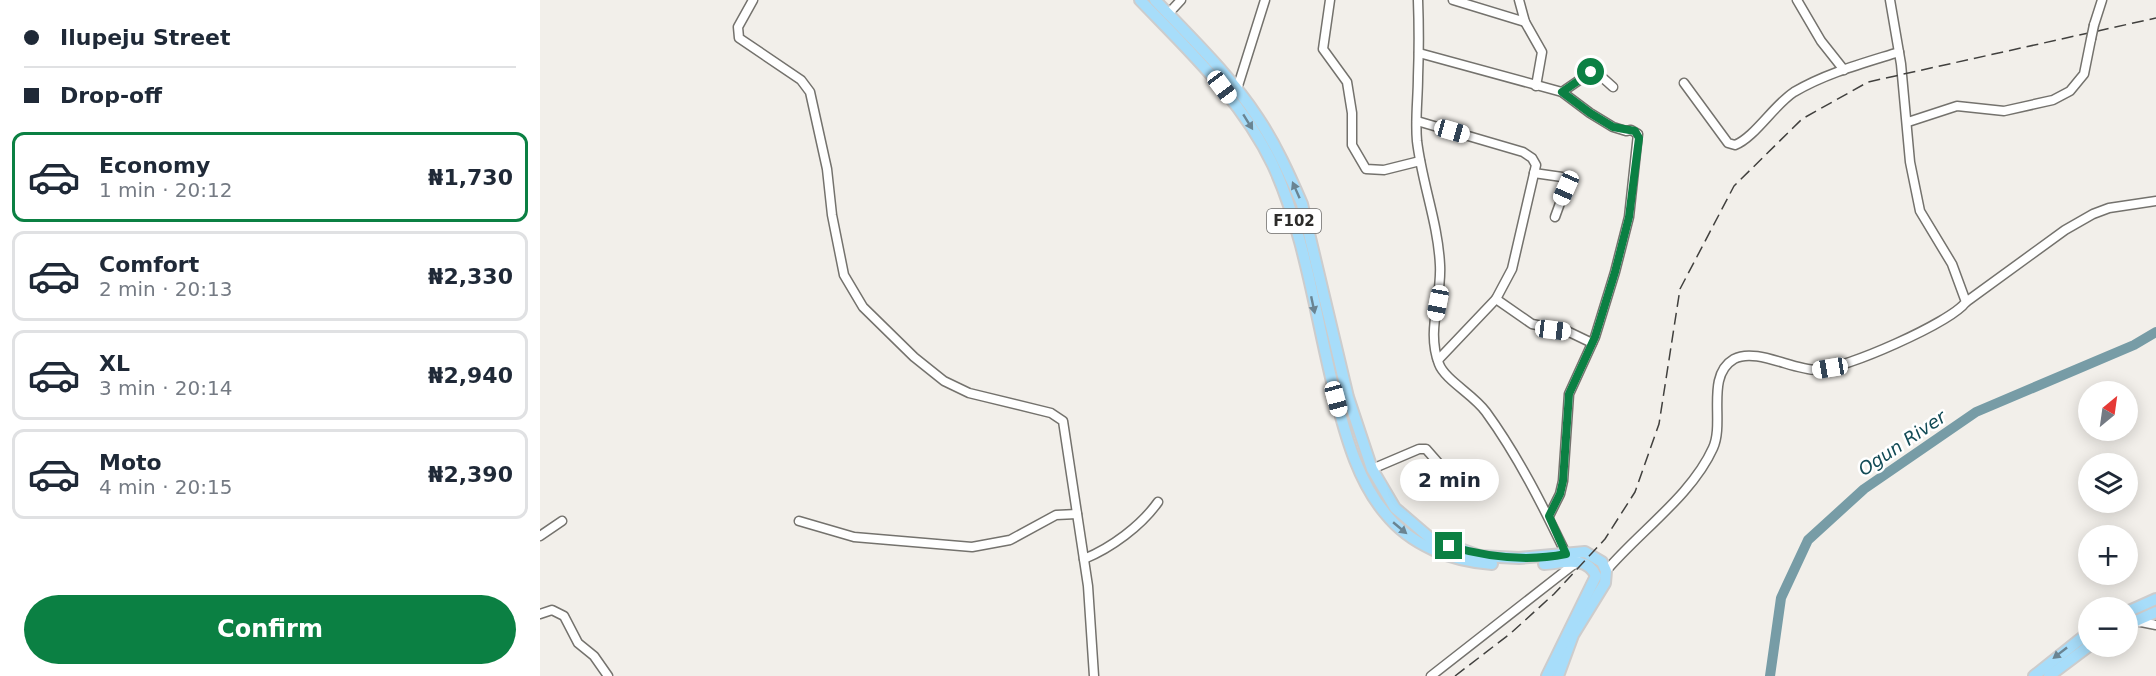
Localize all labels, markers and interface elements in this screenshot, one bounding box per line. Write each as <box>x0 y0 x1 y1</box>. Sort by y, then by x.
text: Ilupeju Street <box>60 25 231 50</box>
route start <box>1577 58 1604 85</box>
car <box>1204 67 1240 107</box>
text: Drop-off <box>60 83 162 108</box>
one-way arrow <box>1242 114 1253 130</box>
car <box>1432 117 1472 145</box>
icon: car <box>27 150 81 204</box>
text: Economy <box>99 153 210 178</box>
text: ₦1,730 <box>428 165 513 190</box>
car <box>1550 168 1582 208</box>
text: 1 min · 20:12 <box>99 178 233 202</box>
one-way arrow <box>1291 180 1301 198</box>
road number: F102 <box>1267 209 1321 233</box>
icon: car <box>27 249 81 303</box>
text: Comfort <box>99 252 199 277</box>
text: ₦2,330 <box>428 264 513 289</box>
text: 2 min · 20:13 <box>99 277 233 301</box>
car <box>1426 284 1450 322</box>
one-way arrow <box>1309 295 1318 314</box>
car <box>1534 319 1572 341</box>
icon: car <box>27 348 81 402</box>
text: XL <box>99 351 130 376</box>
car <box>1811 356 1849 380</box>
text: ₦2,940 <box>428 363 513 388</box>
text: 3 min · 20:14 <box>99 376 233 400</box>
car <box>1323 379 1349 419</box>
north arrow <box>2078 381 2138 441</box>
map controls <box>2078 381 2138 657</box>
water label: Ogun River <box>1854 405 1951 480</box>
icon: car <box>27 447 81 501</box>
text: Moto <box>99 450 162 475</box>
button: layers <box>2078 453 2138 513</box>
callout: 2 min <box>1400 459 1498 501</box>
text: ₦2,390 <box>428 462 513 487</box>
text: 2 min <box>1418 468 1481 492</box>
text: 4 min · 20:15 <box>99 475 233 499</box>
one-way arrow <box>1392 522 1408 535</box>
button: + <box>2078 525 2138 585</box>
route end <box>1435 532 1462 559</box>
button: Confirm <box>24 595 516 664</box>
button: − <box>2078 597 2138 657</box>
one-way arrow <box>2052 647 2068 660</box>

